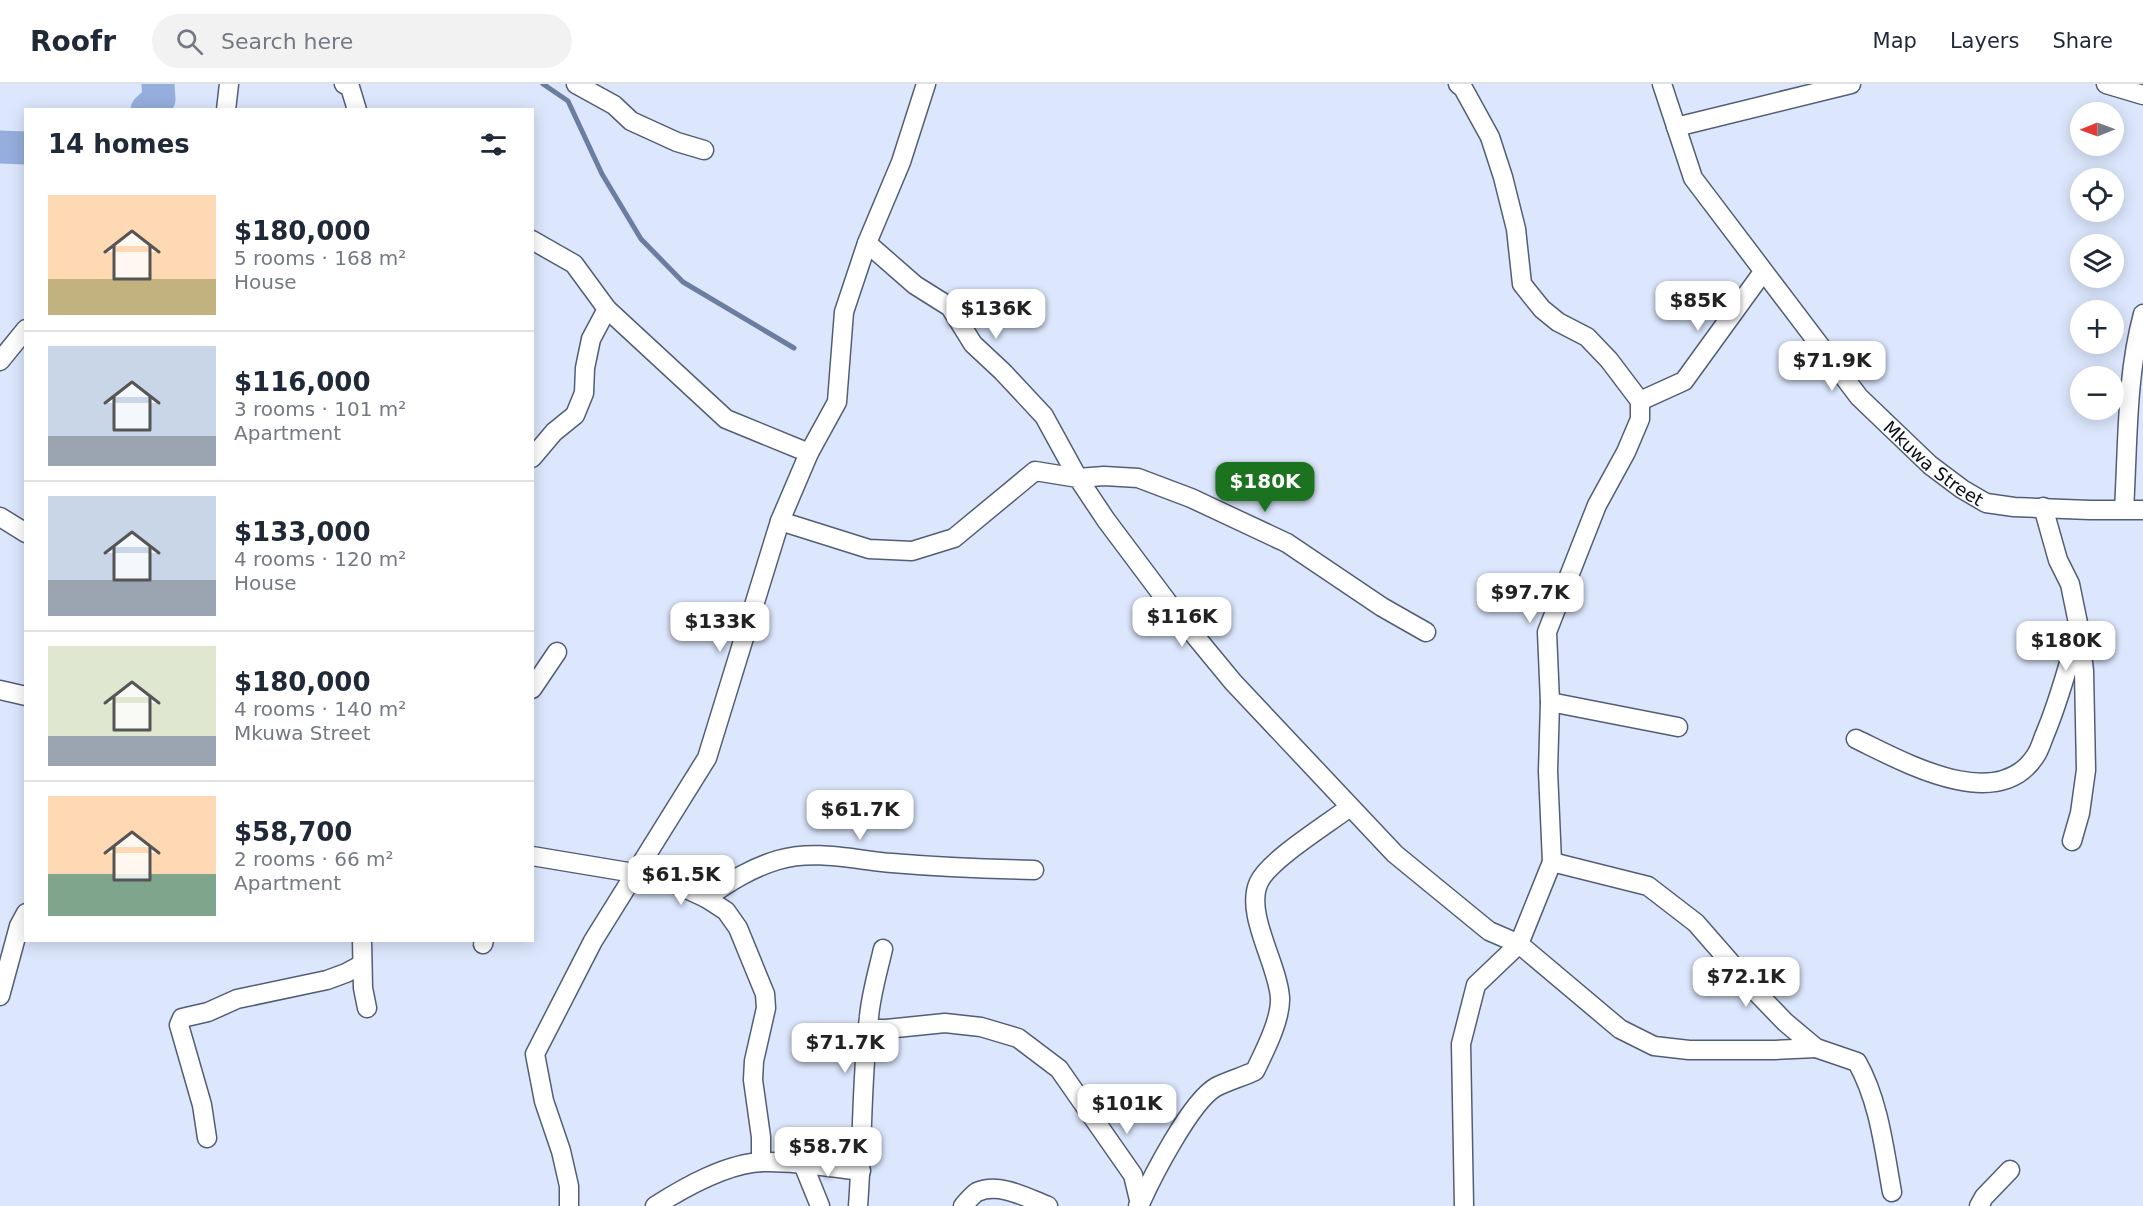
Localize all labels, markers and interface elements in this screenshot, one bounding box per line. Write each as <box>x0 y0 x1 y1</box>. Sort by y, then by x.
search box <box>152 14 572 68</box>
text: Roofr <box>30 25 116 58</box>
icon: search <box>173 25 206 58</box>
text: Search here <box>221 29 353 54</box>
text: Map <box>1873 29 1917 53</box>
text: Layers <box>1950 29 2019 53</box>
text: Share <box>2052 29 2113 53</box>
north arrow <box>2070 102 2124 156</box>
map controls <box>2070 102 2124 420</box>
icon: filters <box>477 128 510 161</box>
text: 14 homes <box>48 129 190 159</box>
button: locate <box>2070 168 2124 222</box>
text: $180,000 <box>234 216 371 246</box>
icon: home <box>96 219 168 291</box>
button: layers <box>2070 234 2124 288</box>
text: 5 rooms · 168 m² <box>234 246 406 270</box>
text: House <box>234 270 297 294</box>
pin: $85K <box>1662 281 1734 332</box>
text: $85K <box>1669 288 1727 312</box>
pin: $136K <box>954 289 1038 340</box>
text: $136K <box>960 296 1032 320</box>
button: + <box>2070 300 2124 354</box>
pin: $71.9K <box>1783 341 1881 392</box>
text: $71.9K <box>1793 348 1871 372</box>
button: − <box>2070 366 2124 420</box>
text: $116,000 <box>234 367 371 397</box>
icon: home <box>96 370 168 442</box>
text: 3 rooms · 101 m² <box>234 397 406 421</box>
street label: Mkuwa Street <box>1880 416 1988 510</box>
text: Apartment <box>234 421 341 445</box>
pin: $180K <box>1223 462 1307 513</box>
text: $180K <box>1229 469 1301 493</box>
text: $133,000 <box>234 517 371 547</box>
icon: home <box>96 520 168 592</box>
text: 4 rooms · 120 m² <box>234 547 406 571</box>
text: House <box>234 571 297 595</box>
pin: $97.7K <box>1481 573 1579 624</box>
text: $97.7K <box>1491 580 1569 604</box>
pin: $116K <box>1140 597 1224 648</box>
pin: $133K <box>678 602 762 653</box>
text: $116K <box>1146 604 1218 628</box>
text: $133K <box>684 609 756 633</box>
pin: $180K <box>2024 621 2108 672</box>
text: $180K <box>2030 628 2102 652</box>
text: $180,000 <box>234 667 371 697</box>
icon: home <box>96 670 168 742</box>
text: 4 rooms · 140 m² <box>234 697 406 721</box>
text: Mkuwa Street <box>234 721 371 745</box>
pin: $61.7K <box>811 790 909 841</box>
text: $61.7K <box>821 797 899 821</box>
text: $58,700 <box>234 817 352 847</box>
icon: home <box>96 820 168 892</box>
text: 2 rooms · 66 m² <box>234 847 394 871</box>
pin: $61.5K <box>632 855 730 906</box>
text: $61.5K <box>642 862 720 886</box>
text: Apartment <box>234 871 341 895</box>
pin: $72.1K <box>1697 957 1795 1008</box>
text: $72.1K <box>1707 964 1785 988</box>
pin: $71.7K <box>796 1023 894 1074</box>
text: $71.7K <box>806 1030 884 1054</box>
pin: $101K <box>1085 1084 1169 1135</box>
text: $101K <box>1091 1091 1163 1115</box>
pin: $58.7K <box>779 1127 877 1178</box>
text: $58.7K <box>789 1134 867 1158</box>

